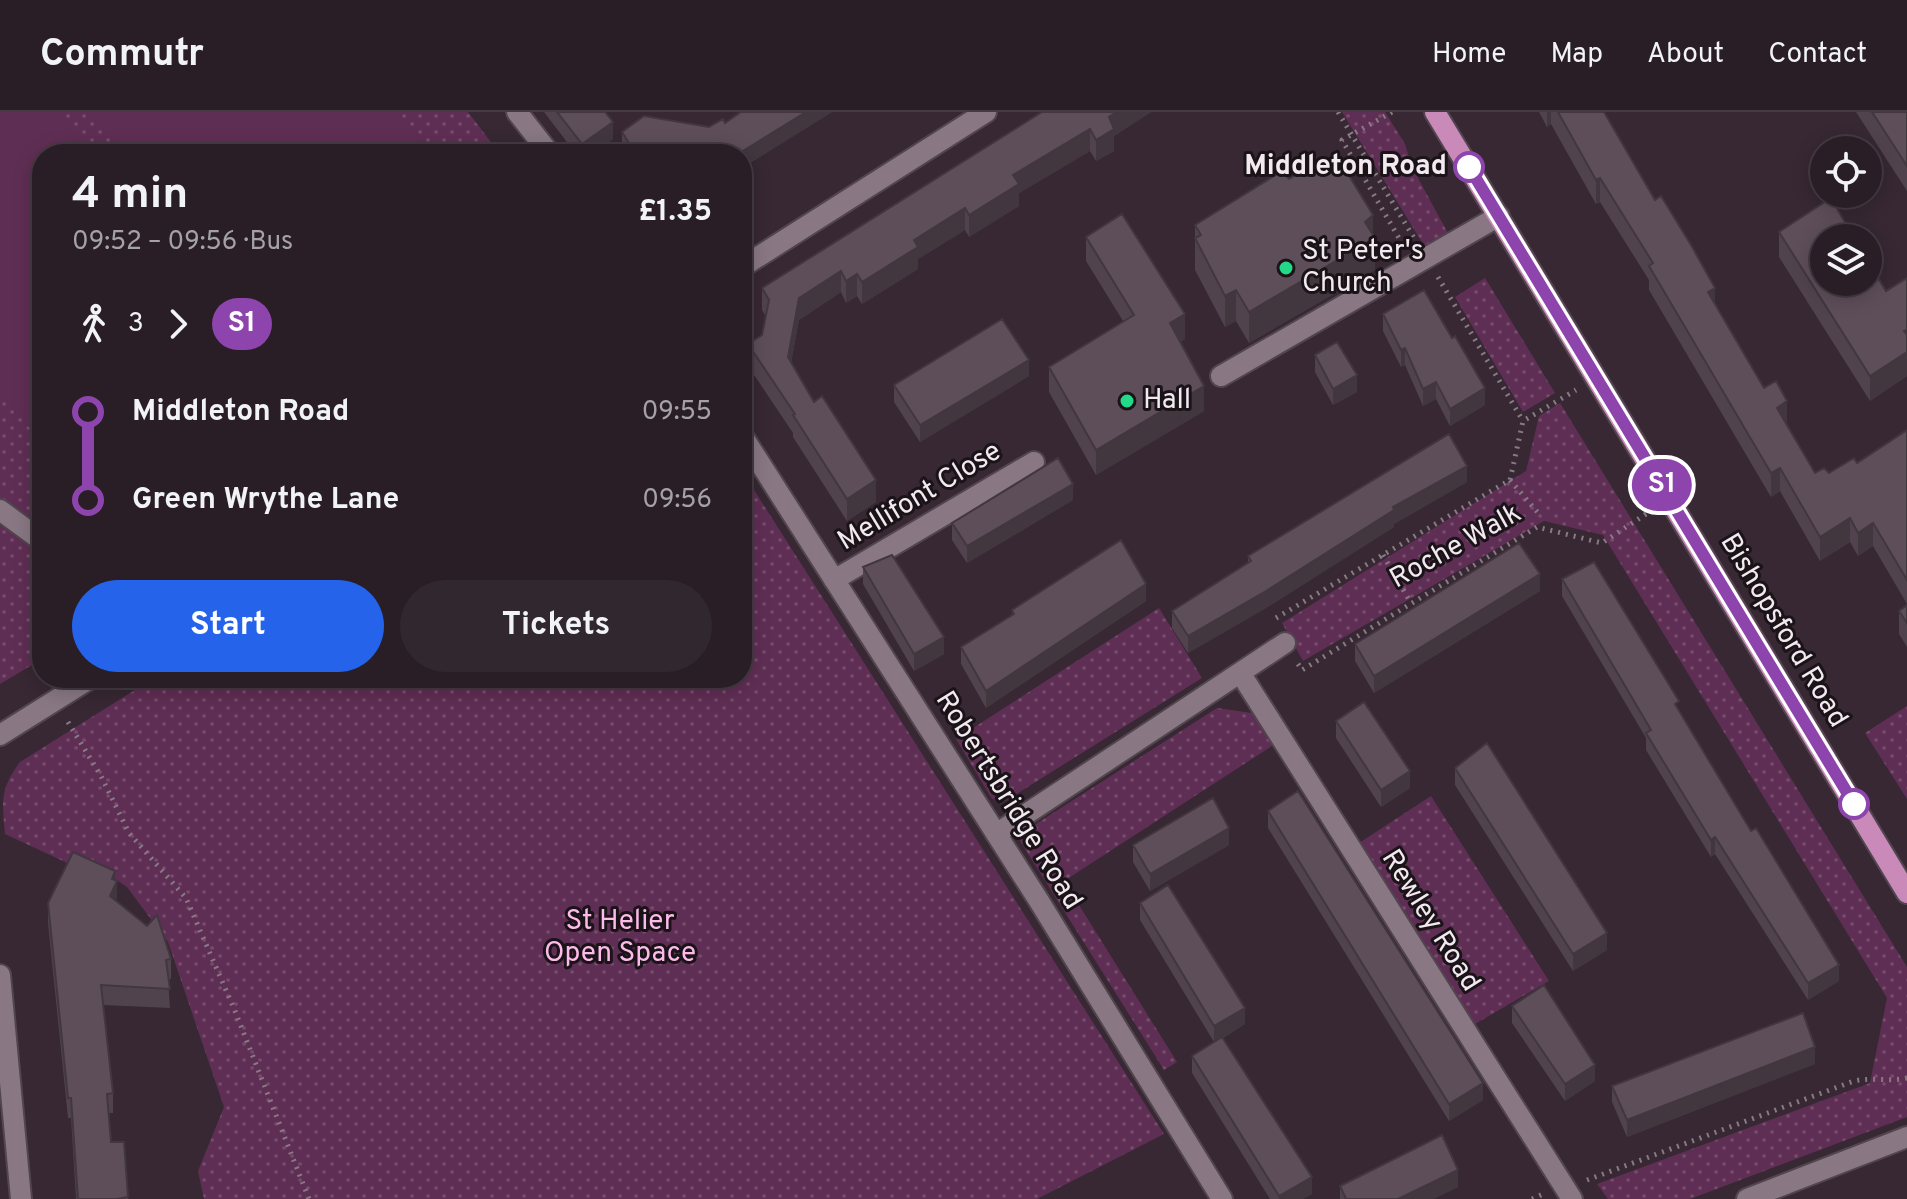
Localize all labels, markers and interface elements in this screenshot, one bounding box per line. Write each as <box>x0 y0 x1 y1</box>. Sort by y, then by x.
text: Commutr <box>40 31 204 80</box>
text: Home <box>1432 37 1506 73</box>
text: Map <box>1550 37 1603 73</box>
text: About <box>1647 37 1724 73</box>
text: Contact <box>1768 37 1867 73</box>
map controls <box>1810 136 1882 296</box>
button: locate <box>1810 136 1882 208</box>
place label: Middleton Road <box>1244 149 1447 185</box>
marker: Middleton Road <box>1454 152 1484 182</box>
text: 4 min <box>72 168 188 224</box>
text: £1.35 <box>638 194 712 231</box>
button: layers <box>1810 224 1882 296</box>
text: 09:52 – 09:56 · Bus <box>72 226 293 259</box>
place label: St Peter's Church <box>1302 234 1424 302</box>
marker: St Peter's Church <box>1277 259 1295 277</box>
icon: walk <box>72 302 116 346</box>
icon: forward <box>156 302 200 346</box>
text: S1 <box>228 306 256 342</box>
text: 3 <box>128 308 144 341</box>
place label: Hall <box>1143 383 1191 419</box>
marker: Hall <box>1118 392 1136 410</box>
text: Middleton Road <box>132 394 349 431</box>
text: 09:55 <box>642 396 712 429</box>
street label: Mellifont Close <box>832 434 1008 560</box>
line badge: S1 <box>1626 459 1698 511</box>
text: S1 <box>1648 467 1676 503</box>
text: Green Wrythe Lane <box>132 482 399 519</box>
text: 09:56 <box>642 484 712 517</box>
street label: Roche Walk <box>1384 496 1528 598</box>
street label: Bishopsford Road <box>1711 527 1855 735</box>
button: Start <box>72 580 384 672</box>
button: Tickets <box>400 580 712 672</box>
street label: Robertsbridge Road <box>926 685 1090 917</box>
unlabelled marker <box>1839 789 1869 819</box>
street label: Rewley Road <box>1372 843 1488 999</box>
park label: St Helier Open Space <box>544 904 696 972</box>

